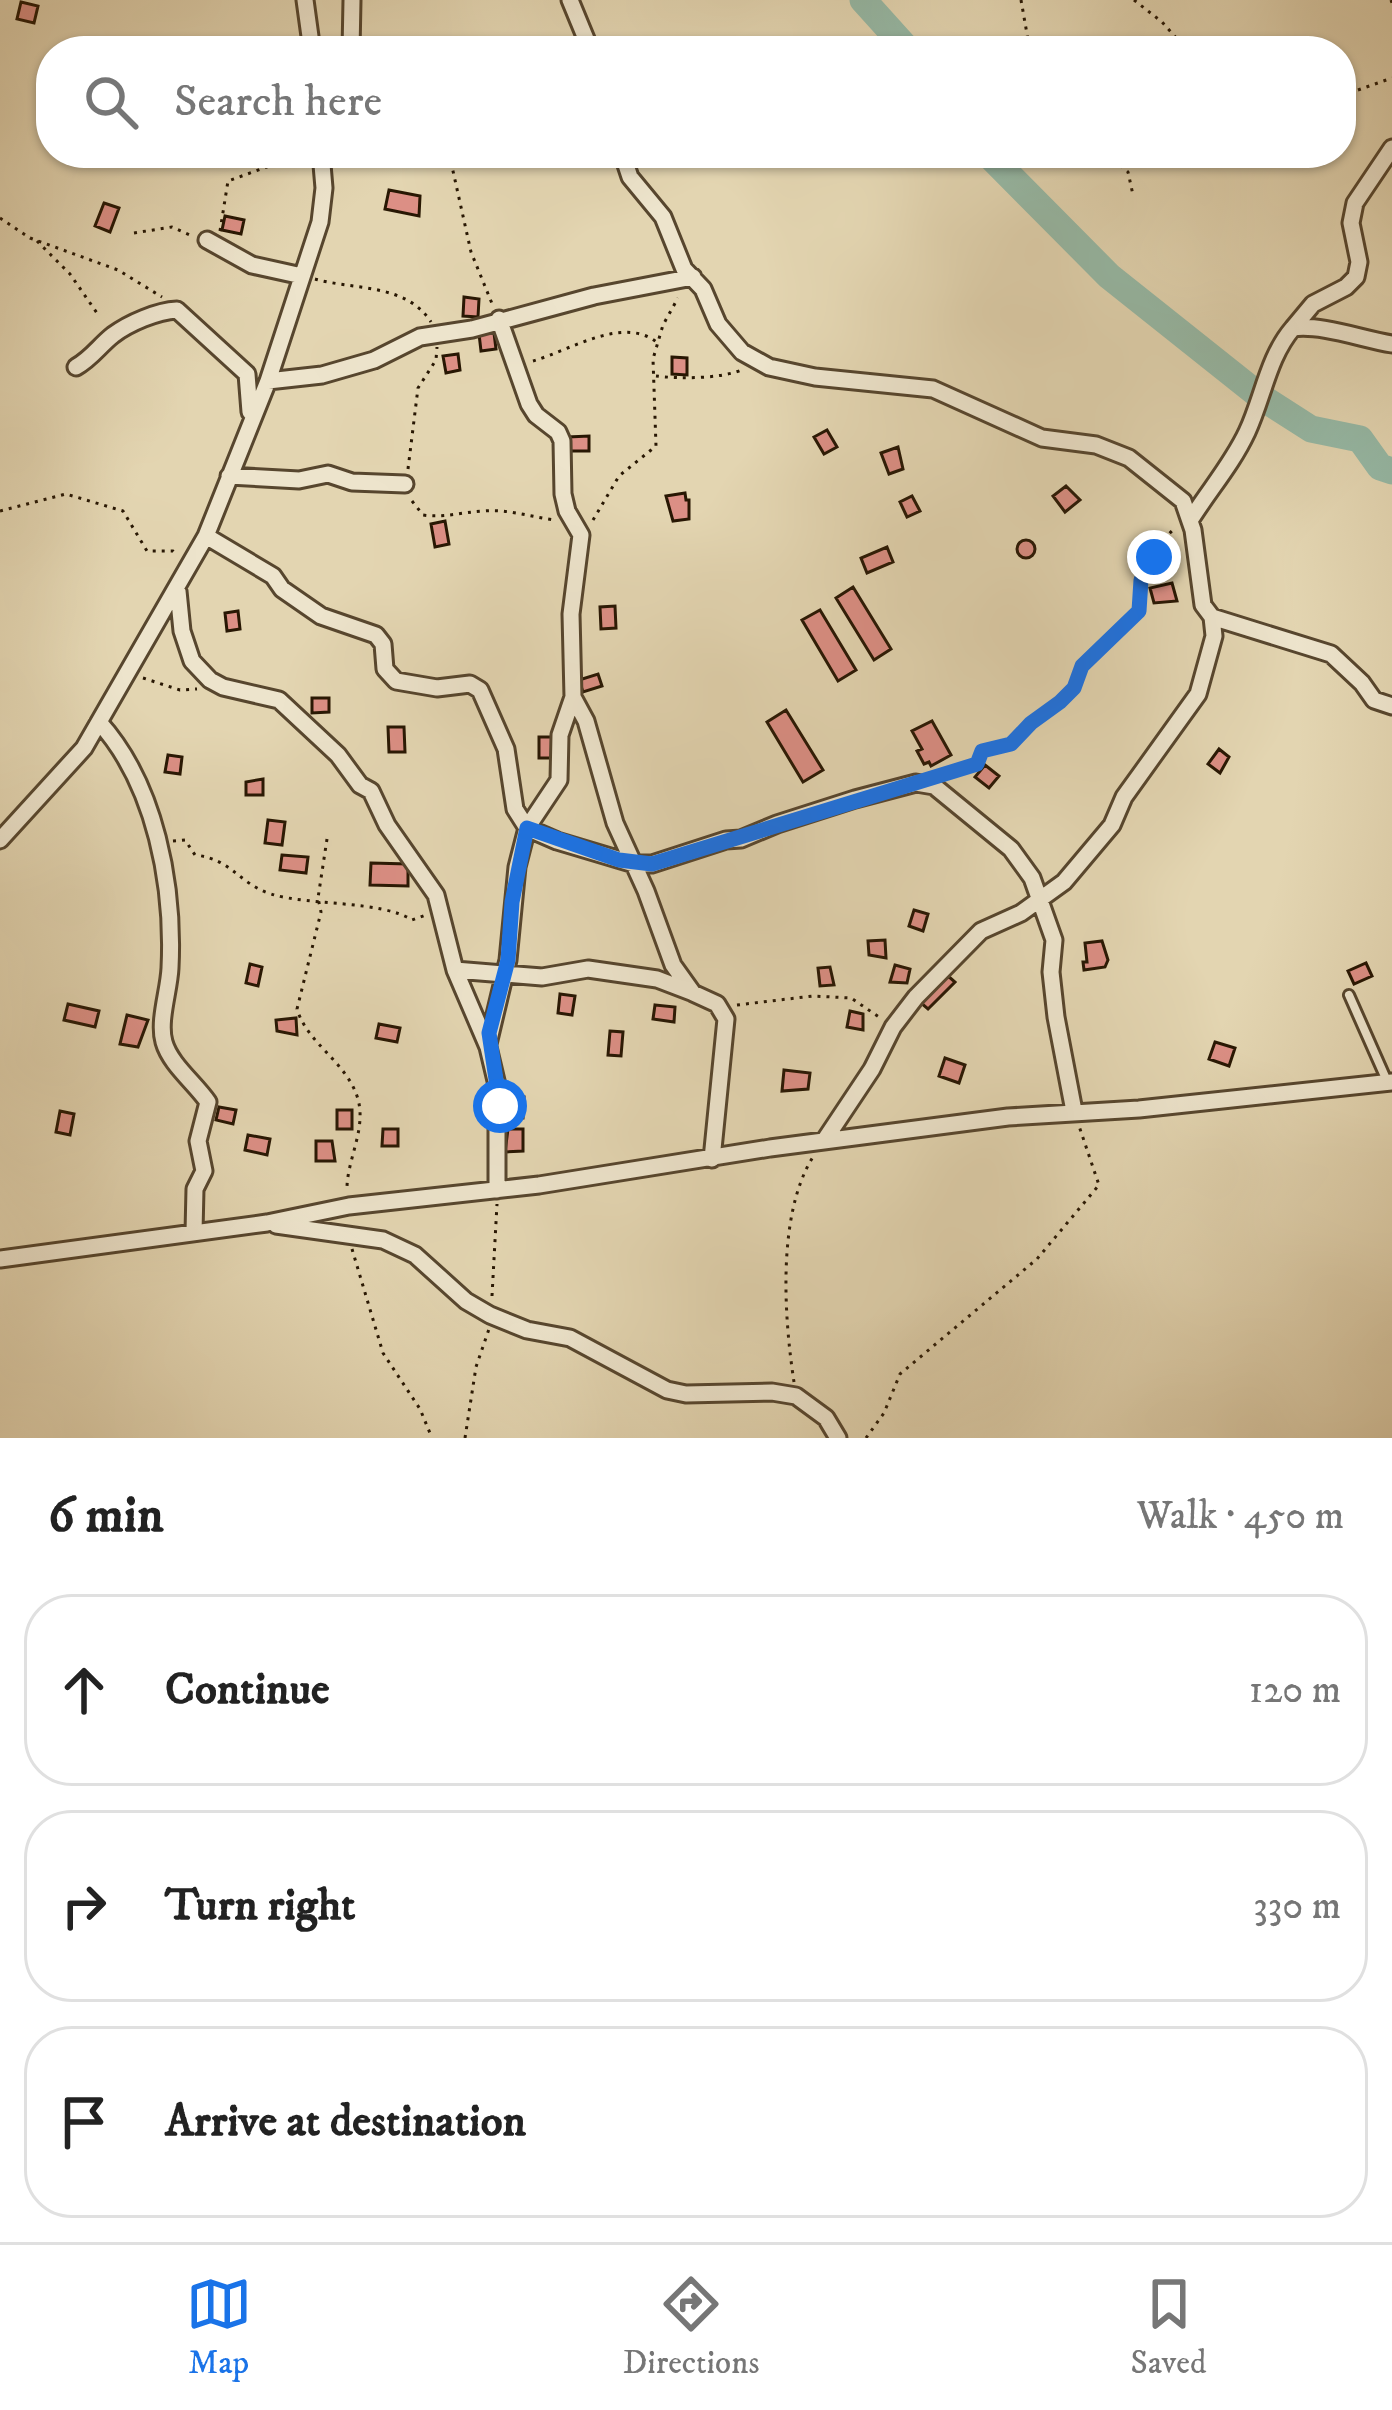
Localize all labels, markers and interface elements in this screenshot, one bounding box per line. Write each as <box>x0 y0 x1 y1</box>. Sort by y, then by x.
search box <box>36 36 1356 168</box>
icon: search <box>78 69 144 135</box>
text: Search here <box>174 74 382 130</box>
route end <box>1127 530 1181 584</box>
route start <box>473 1079 527 1133</box>
text: 6 min <box>48 1484 164 1548</box>
text: Walk · 450 m <box>1137 1492 1344 1541</box>
icon: ahead <box>51 1657 117 1723</box>
text: Continue <box>165 1662 330 1718</box>
text: 120 m <box>1249 1666 1341 1715</box>
icon: right <box>51 1873 117 1939</box>
text: Turn right <box>165 1878 355 1934</box>
text: 330 m <box>1253 1882 1341 1931</box>
icon: arrive <box>51 2089 117 2155</box>
text: Arrive at destination <box>165 2094 526 2150</box>
tab: Map <box>186 2271 252 2384</box>
tab: Directions <box>623 2271 759 2384</box>
tab: Saved <box>1131 2271 1206 2384</box>

